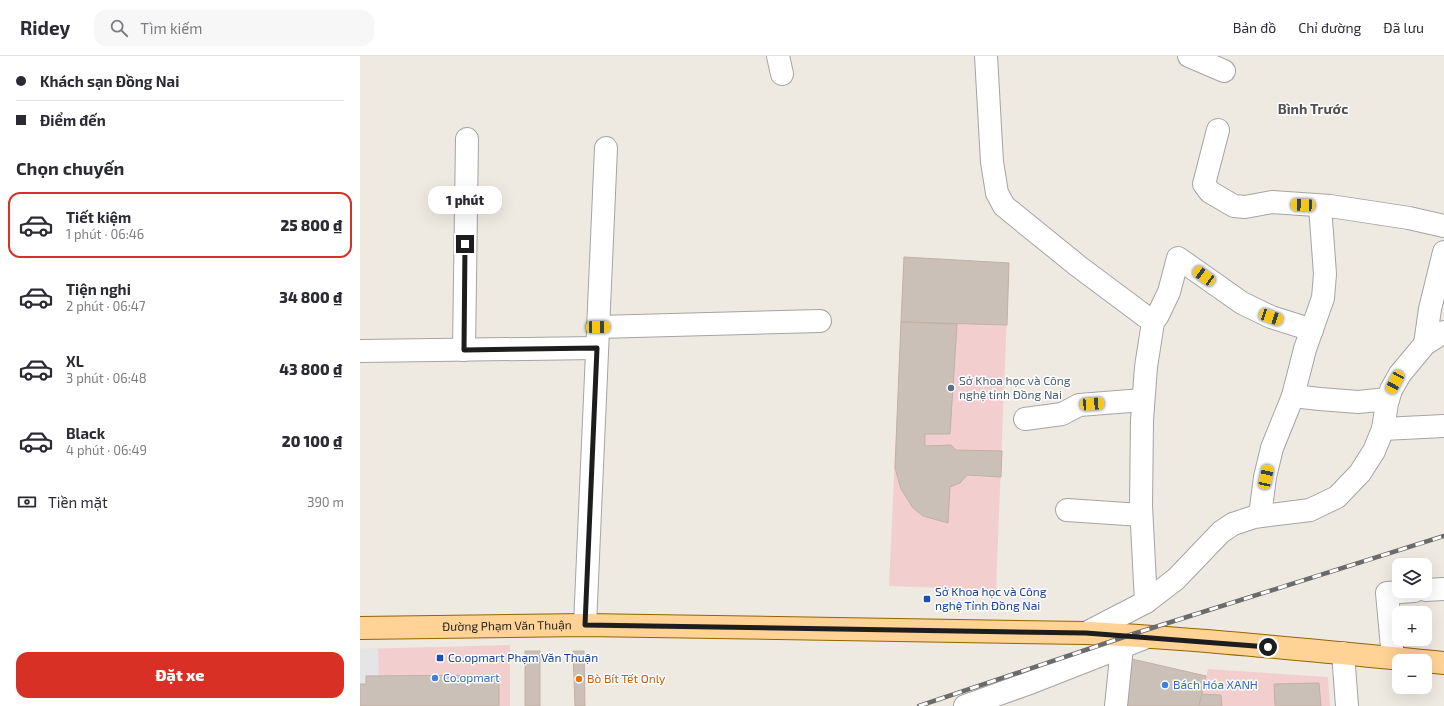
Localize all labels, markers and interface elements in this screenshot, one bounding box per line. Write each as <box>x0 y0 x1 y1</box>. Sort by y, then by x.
search box <box>94 10 374 46</box>
text: Ridey <box>20 16 70 39</box>
icon: search <box>108 17 130 39</box>
text: Tìm kiếm <box>140 19 202 37</box>
text: Bản đồ <box>1233 19 1276 36</box>
text: Chỉ đường <box>1298 19 1361 36</box>
text: Đã lưu <box>1383 19 1424 36</box>
text: Khách sạn Đồng Nai <box>40 72 179 90</box>
district label: Bình Trước <box>1278 100 1348 117</box>
text: Điểm đến <box>40 111 106 129</box>
text: Chọn chuyến <box>16 157 124 179</box>
callout: 1 phút <box>428 186 502 214</box>
text: 1 phút <box>446 192 484 208</box>
car <box>1291 199 1315 211</box>
icon: car <box>18 207 54 243</box>
text: Tiết kiệm <box>66 208 131 226</box>
text: 25 800 ₫ <box>280 216 342 234</box>
text: 1 phút · 06:46 <box>66 226 144 242</box>
route end <box>456 235 474 253</box>
car <box>1191 264 1217 288</box>
icon: car <box>18 279 54 315</box>
text: Tiện nghi <box>66 280 131 298</box>
text: 34 800 ₫ <box>279 288 342 306</box>
text: 2 phút · 06:47 <box>66 298 146 314</box>
car <box>1258 307 1284 327</box>
car <box>586 321 610 333</box>
icon: car <box>18 351 54 387</box>
text: XL <box>66 352 84 370</box>
text: 43 800 ₫ <box>279 360 342 378</box>
car <box>1384 369 1406 395</box>
text: 3 phút · 06:48 <box>66 370 147 386</box>
place label: Sở Khoa học và Công nghệ tỉnh Đồng Nai <box>959 373 1071 402</box>
marker: Sở Khoa học và Công nghệ tỉnh Đồng Nai <box>946 383 956 393</box>
car <box>1080 397 1104 411</box>
icon: car <box>18 423 54 459</box>
text: Black <box>66 424 105 442</box>
text: 20 100 ₫ <box>282 432 342 450</box>
text: 4 phút · 06:49 <box>66 442 147 458</box>
car <box>1258 464 1274 490</box>
icon: cash <box>16 491 38 513</box>
text: Tiền mặt <box>48 493 108 511</box>
text: 390 m <box>307 494 344 510</box>
map controls <box>1392 558 1432 694</box>
button: layers <box>1392 558 1432 598</box>
place label: Sở Khoa học và Công nghệ Tỉnh Đồng Nai <box>935 584 1047 613</box>
marker: Sở Khoa học và Công nghệ Tỉnh Đồng Nai <box>922 594 932 604</box>
button: + <box>1392 606 1432 646</box>
street label: Đường Phạm Văn Thuận <box>442 617 572 633</box>
route start <box>1259 638 1277 656</box>
place label: Co.opmart Phạm Văn Thuận <box>448 650 598 665</box>
button: Đặt xe <box>16 652 344 698</box>
marker: Co.opmart Phạm Văn Thuận <box>435 653 445 663</box>
button: − <box>1392 654 1432 694</box>
place label: Co.opmart <box>443 670 500 684</box>
place label: Bò Bít Tết Only <box>587 671 666 685</box>
marker: Co.opmart <box>430 673 440 683</box>
marker: Bò Bít Tết Only <box>574 674 584 684</box>
place label: Bách Hóa XANH <box>1173 677 1258 691</box>
marker: Bách Hóa XANH <box>1160 680 1170 690</box>

